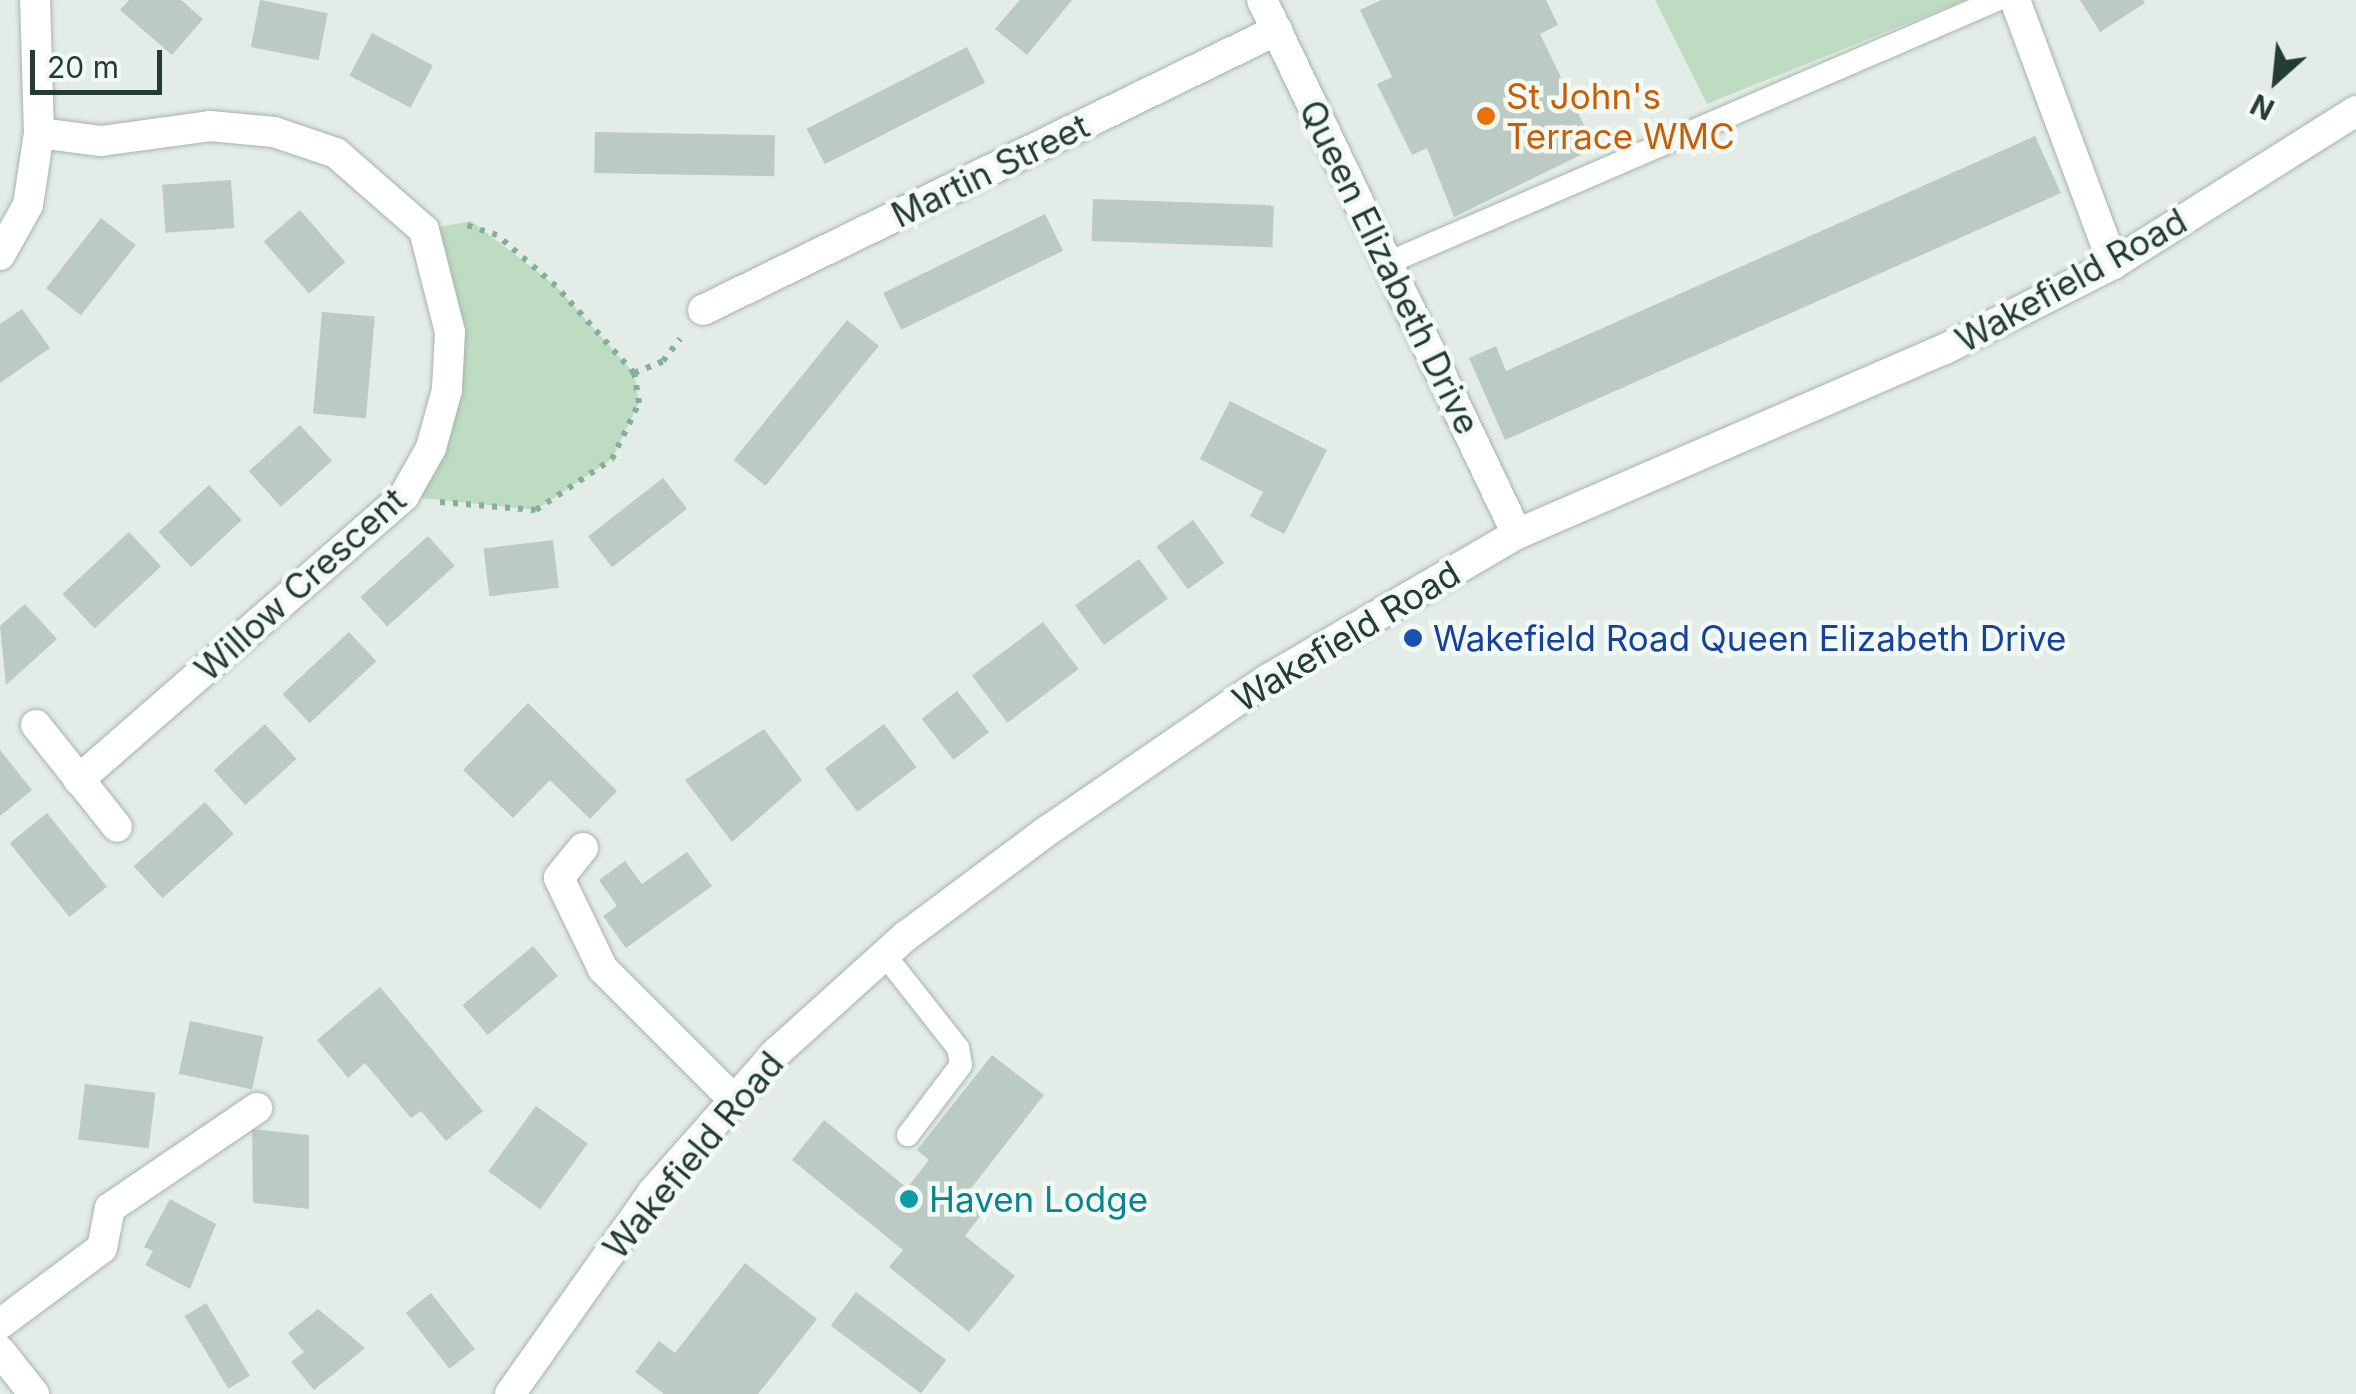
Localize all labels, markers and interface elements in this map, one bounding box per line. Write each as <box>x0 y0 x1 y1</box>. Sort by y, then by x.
scale bar <box>35 30 168 92</box>
north arrow <box>2226 30 2326 130</box>
text: 20 m <box>47 49 119 85</box>
place label: St John's Terrace WMC <box>1506 75 1735 157</box>
text: N <box>2245 87 2280 127</box>
street label: Queen Elizabeth Drive <box>1291 93 1489 441</box>
street label: Martin Street <box>885 104 1095 236</box>
marker: St John's Terrace WMC <box>1475 105 1497 127</box>
street label: Wakefield Road <box>1948 199 2194 361</box>
street label: Willow Crescent <box>186 479 414 689</box>
street label: Wakefield Road <box>1225 552 1467 720</box>
place label: Wakefield Road Queen Elizabeth Drive <box>1433 617 2066 659</box>
marker: Wakefield Road Queen Elizabeth Drive <box>1402 627 1424 649</box>
street label: Wakefield Road <box>594 1043 792 1267</box>
place label: Haven Lodge <box>929 1178 1148 1220</box>
marker: Haven Lodge <box>898 1188 920 1210</box>

